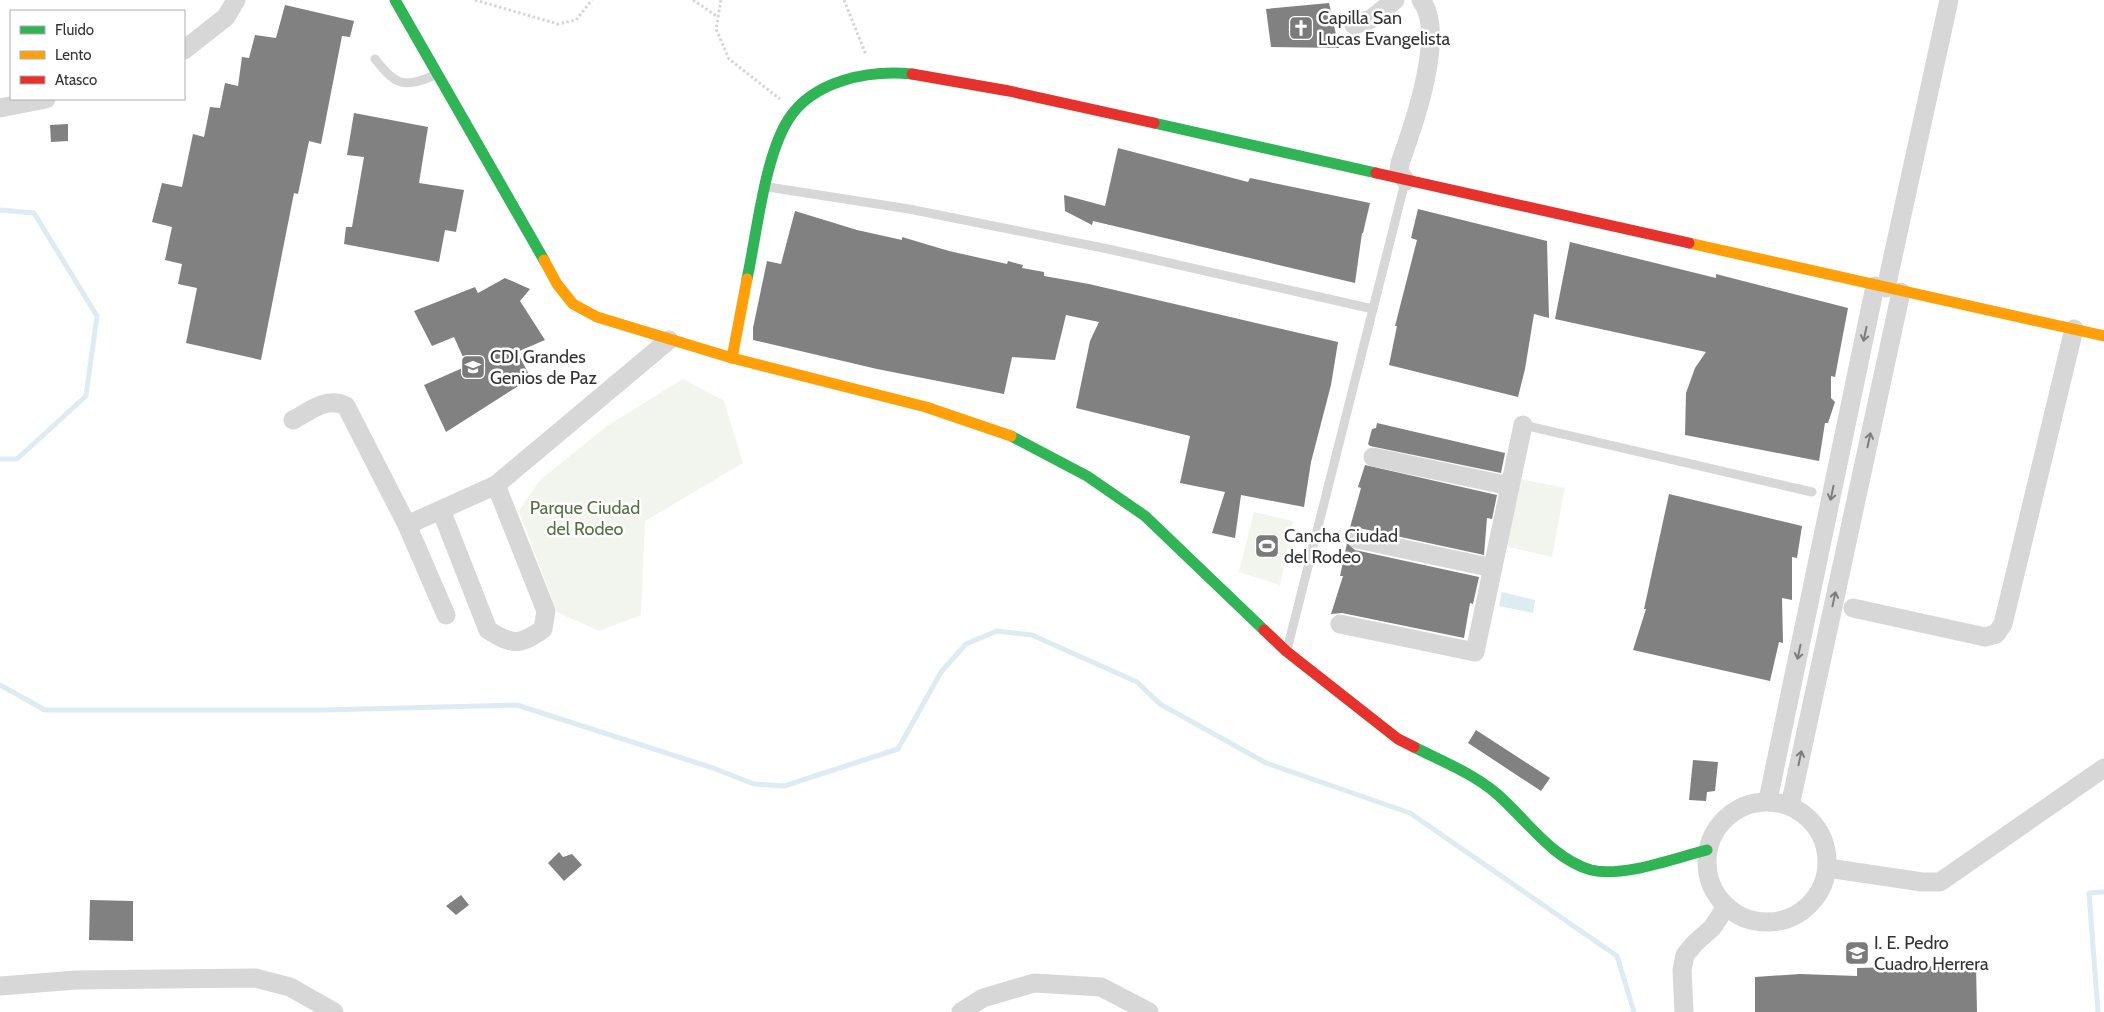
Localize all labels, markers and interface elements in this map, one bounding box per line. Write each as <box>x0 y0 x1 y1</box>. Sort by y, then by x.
place label: Capilla San Lucas Evangelista <box>1318 7 1451 50</box>
legend <box>10 10 185 100</box>
church icon: Capilla San Lucas Evangelista <box>1288 15 1314 41</box>
text: Fluido <box>55 21 94 39</box>
text: Lento <box>55 46 92 64</box>
text: Atasco <box>55 71 97 89</box>
one-way arrow <box>1860 325 1869 341</box>
place label: CDI Grandes Genios de Paz <box>490 346 597 389</box>
school or university icon: CDI Grandes Genios de Paz <box>460 354 486 380</box>
one-way arrow <box>1865 433 1874 449</box>
one-way arrow <box>1827 484 1836 500</box>
park label: Parque Ciudad del Rodeo <box>530 497 640 540</box>
place label: Cancha Ciudad del Rodeo <box>1284 525 1398 568</box>
sports icon: Cancha Ciudad del Rodeo <box>1254 533 1280 559</box>
one-way arrow <box>1830 592 1840 608</box>
one-way arrow <box>1794 644 1803 660</box>
one-way arrow <box>1796 751 1805 767</box>
place label: I. E. Pedro Cuadro Herrera <box>1874 932 1989 975</box>
school or university icon: I. E. Pedro Cuadro Herrera <box>1844 940 1870 966</box>

